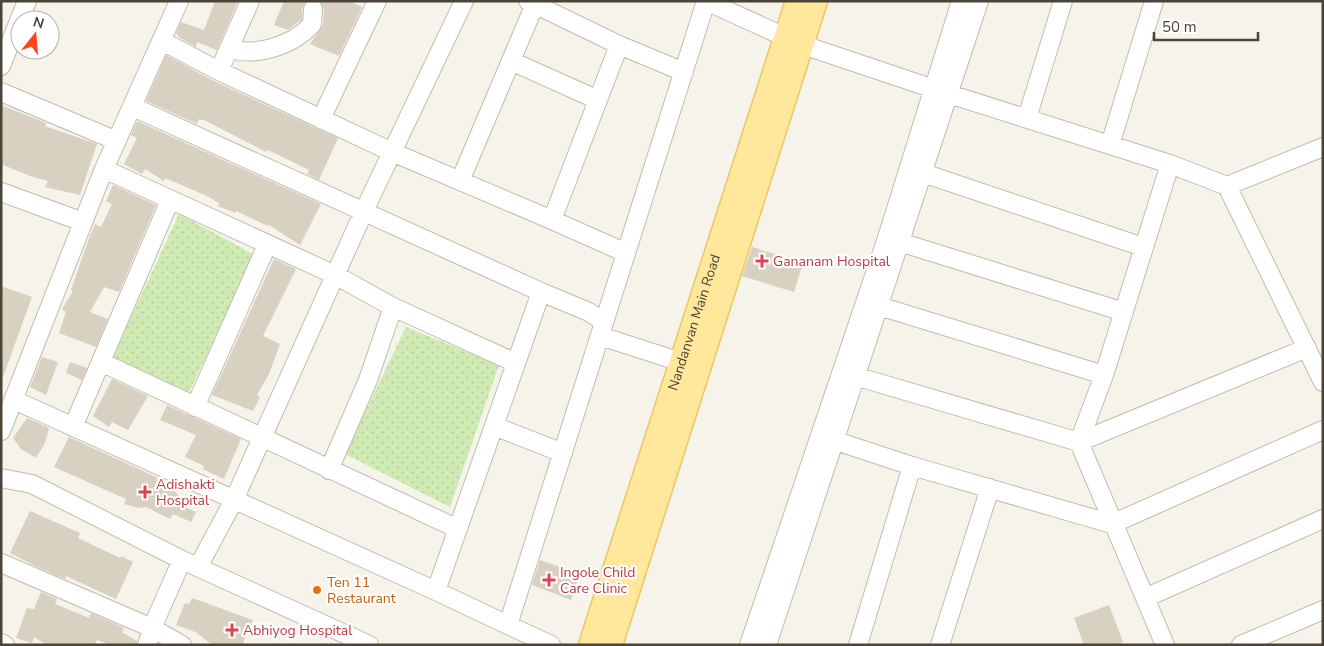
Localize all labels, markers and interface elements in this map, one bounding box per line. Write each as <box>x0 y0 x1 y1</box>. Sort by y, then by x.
north arrow <box>10 10 60 60</box>
scale bar <box>1154 10 1258 42</box>
text: N <box>31 12 46 34</box>
text: 50 m <box>1162 17 1197 37</box>
street label: Nandanvan Main Road <box>663 252 725 393</box>
place label: Gananam Hospital <box>773 252 891 271</box>
marker: Gananam Hospital <box>755 254 769 268</box>
place label: Adishakti Hospital <box>156 475 215 510</box>
marker: Adishakti Hospital <box>138 485 152 499</box>
place label: Ingole Child Care Clinic <box>560 563 636 598</box>
place label: Ten 11 Restaurant <box>327 573 396 608</box>
marker: Ingole Child Care Clinic <box>542 573 556 587</box>
marker: Ten 11 Restaurant <box>311 584 323 596</box>
place label: Abhiyog Hospital <box>243 621 353 640</box>
marker: Abhiyog Hospital <box>225 623 239 637</box>

